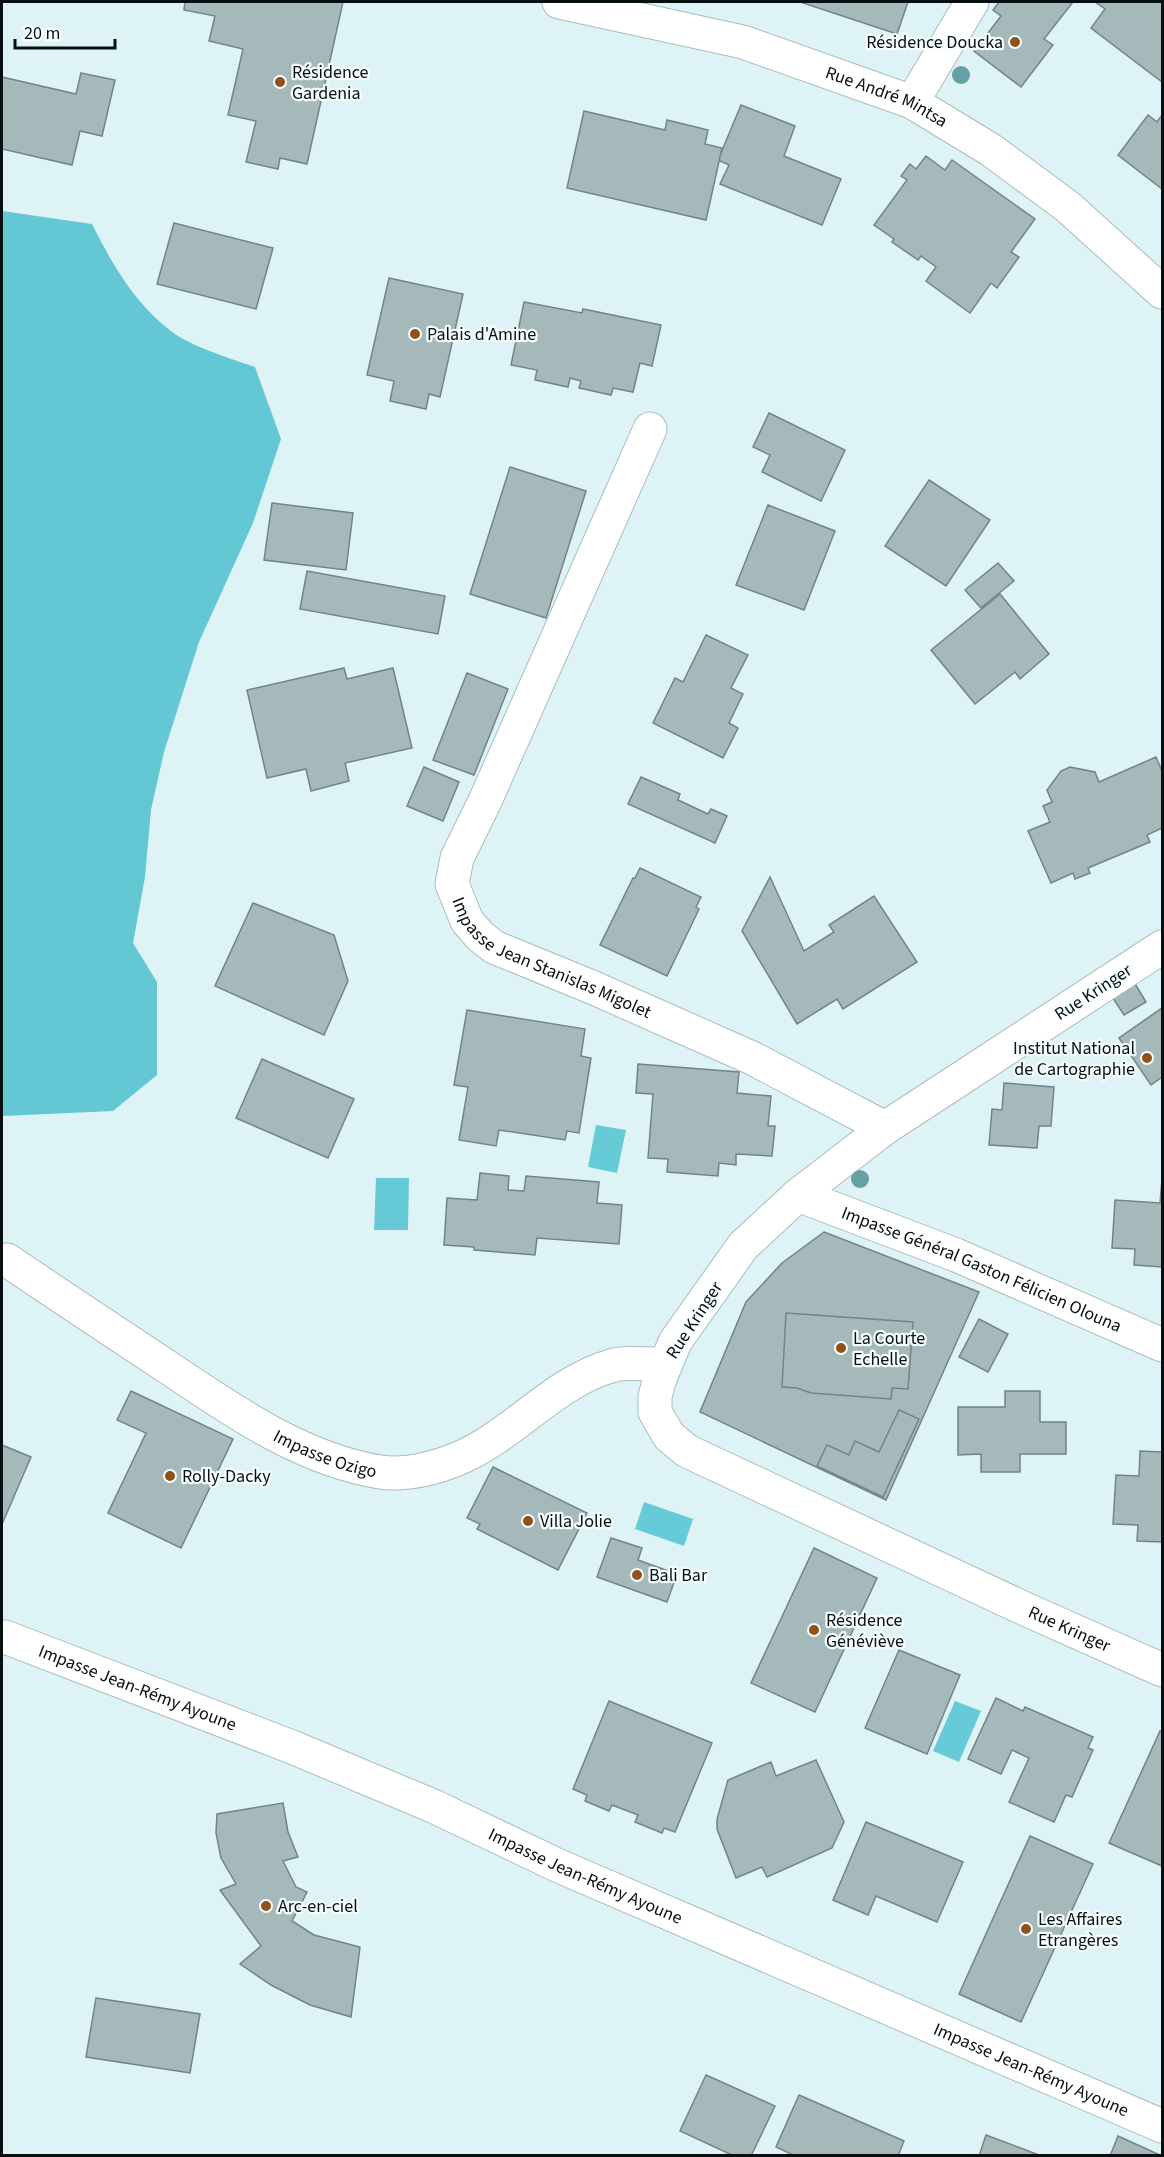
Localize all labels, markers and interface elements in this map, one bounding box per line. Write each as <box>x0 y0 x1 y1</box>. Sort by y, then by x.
scale bar <box>15 12 116 50</box>
text: 20 m <box>24 21 60 46</box>
place label: Résidence Doucka <box>866 30 1003 55</box>
marker: Résidence Doucka <box>1008 35 1022 49</box>
place label: Résidence Gardenia <box>292 60 369 106</box>
street label: Rue André Mintsa <box>822 60 952 134</box>
marker: Résidence Gardenia <box>273 75 287 89</box>
place label: Palais d'Amine <box>427 322 536 347</box>
marker: Palais d'Amine <box>408 327 422 341</box>
street label: Impasse Jean Stanislas Migolet <box>446 893 655 1025</box>
street label: Rue Kringer <box>1050 958 1137 1027</box>
place label: Institut National de Cartographie <box>1013 1036 1135 1082</box>
marker: Institut National de Cartographie <box>1140 1051 1154 1065</box>
street label: Impasse Général Gaston Félicien Olouna <box>838 1201 1125 1339</box>
street label: Rue Kringer <box>660 1276 729 1364</box>
place label: La Courte Echelle <box>853 1326 925 1372</box>
marker: La Courte Echelle <box>834 1341 848 1355</box>
street label: Impasse Ozigo <box>269 1424 379 1484</box>
place label: Rolly-Dacky <box>182 1464 271 1489</box>
marker: Rolly-Dacky <box>163 1469 177 1483</box>
place label: Villa Jolie <box>540 1509 612 1534</box>
marker: Villa Jolie <box>521 1514 535 1528</box>
place label: Bali Bar <box>649 1563 708 1588</box>
marker: Bali Bar <box>630 1568 644 1582</box>
street label: Rue Kringer <box>1024 1600 1115 1659</box>
place label: Résidence Généviève <box>826 1608 904 1654</box>
marker: Résidence Généviève <box>807 1623 821 1637</box>
street label: Impasse Jean-Rémy Ayoune <box>35 1639 240 1738</box>
street label: Impasse Jean-Rémy Ayoune <box>484 1822 686 1931</box>
place label: Arc-en-ciel <box>278 1894 358 1919</box>
marker: Arc-en-ciel <box>259 1899 273 1913</box>
place label: Les Affaires Etrangères <box>1038 1907 1122 1953</box>
marker: Les Affaires Etrangères <box>1019 1922 1033 1936</box>
street label: Impasse Jean-Rémy Ayoune <box>930 2017 1133 2123</box>

